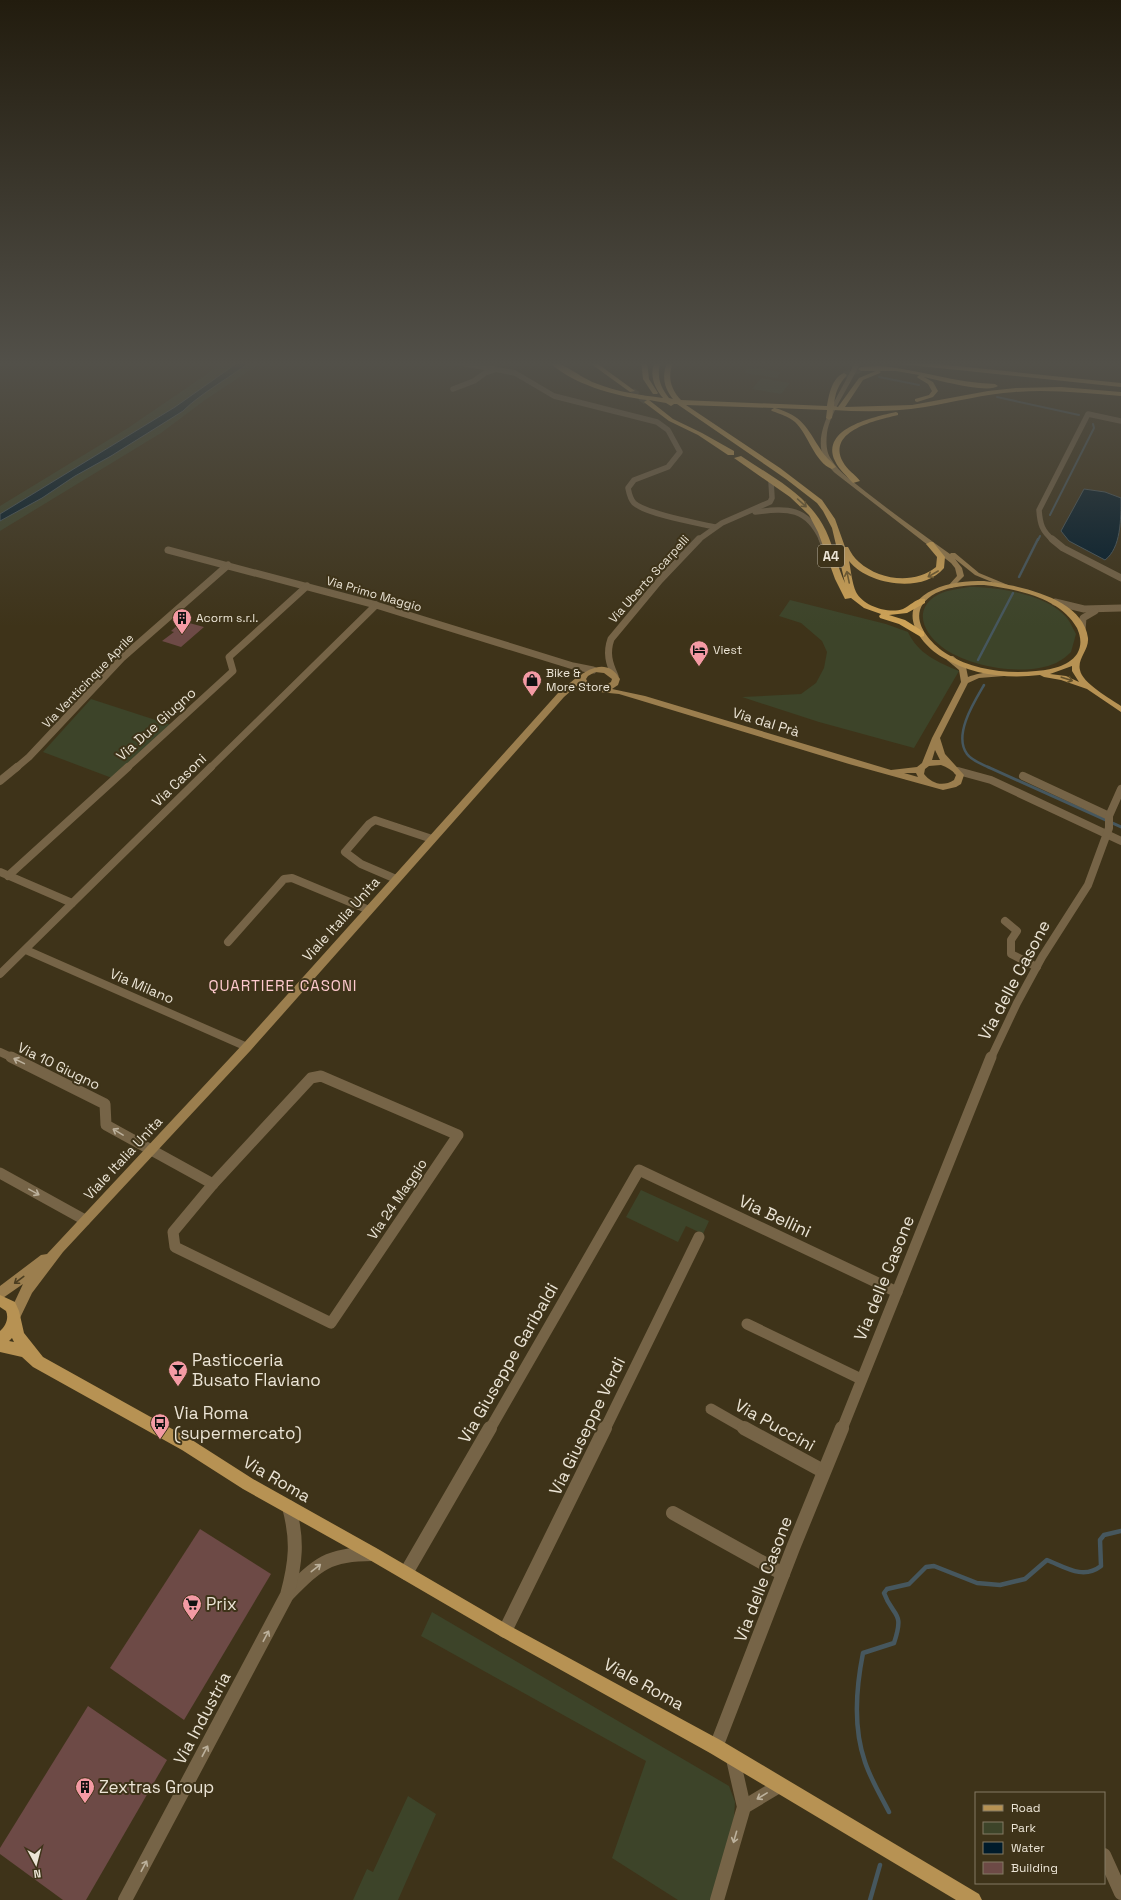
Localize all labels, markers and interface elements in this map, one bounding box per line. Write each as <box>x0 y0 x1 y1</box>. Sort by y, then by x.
one-way arrow <box>797 499 808 508</box>
street label: Via Uberto Scarpelli <box>605 532 693 626</box>
road number: A4 <box>818 545 844 567</box>
one-way arrow <box>927 569 938 578</box>
one-way arrow <box>844 571 852 584</box>
street label: Via Primo Maggio <box>324 573 424 615</box>
building icon: Acorm s.r.l. <box>171 607 193 635</box>
place label: Acorm s.r.l. <box>196 610 258 626</box>
street label: Via Venticinque Aprile <box>39 630 137 732</box>
hotel icon: Viest <box>688 639 710 667</box>
place label: Viest <box>713 642 742 658</box>
place label: Bike & More Store <box>546 665 610 695</box>
shop icon: Bike & More Store <box>521 669 543 697</box>
one-way arrow <box>1061 676 1073 684</box>
street label: Via Due Giugno <box>112 684 200 764</box>
street label: Via dal Prà <box>730 703 802 741</box>
street label: Via Casoni <box>148 750 210 810</box>
street label: Viale Italia Unita <box>298 873 384 965</box>
street label: Via delle Casone <box>973 916 1055 1044</box>
street label: Via Milano <box>107 964 177 1008</box>
district label: QUARTIERE CASONI <box>208 976 358 995</box>
street label: Via 10 Giugno <box>15 1038 103 1094</box>
one-way arrow <box>13 1057 25 1065</box>
street label: Viale Italia Unita <box>80 1113 166 1203</box>
one-way arrow <box>112 1127 124 1135</box>
street label: Via 24 Maggio <box>363 1155 431 1243</box>
one-way arrow <box>28 1189 40 1197</box>
street label: Via Bellini <box>735 1190 815 1242</box>
street label: Via delle Casone <box>849 1212 919 1344</box>
one-way arrow <box>13 1276 24 1284</box>
street label: Via Giuseppe Garibaldi <box>453 1279 563 1447</box>
place label: Pasticceria Busato Flaviano <box>192 1349 321 1391</box>
street label: Via Giuseppe Verdi <box>544 1353 630 1499</box>
bar icon: Pasticceria Busato Flaviano <box>167 1359 189 1387</box>
street label: Via Puccini <box>731 1394 819 1456</box>
place label: Via Roma (supermercato) <box>174 1402 302 1444</box>
bus stop icon: Via Roma (supermercato) <box>149 1412 171 1440</box>
street label: Via Roma <box>239 1451 315 1507</box>
street label: Via delle Casone <box>729 1513 797 1645</box>
one-way arrow <box>310 1564 321 1572</box>
supermarket icon: Prix <box>181 1593 203 1621</box>
place label: Prix <box>206 1593 237 1615</box>
one-way arrow <box>262 1630 270 1642</box>
street label: Viale Roma <box>600 1653 688 1715</box>
street label: Via Industria <box>168 1668 236 1768</box>
one-way arrow <box>201 1745 209 1757</box>
building icon: Zextras Group <box>74 1776 96 1804</box>
place label: Zextras Group <box>99 1776 214 1798</box>
legend <box>975 1792 1105 1884</box>
one-way arrow <box>756 1793 768 1801</box>
text: Road <box>1011 1800 1040 1816</box>
text: Park <box>1011 1820 1036 1836</box>
one-way arrow <box>731 1830 738 1843</box>
text: Water <box>1011 1840 1045 1856</box>
north arrow <box>16 1844 56 1884</box>
one-way arrow <box>140 1860 148 1872</box>
text: Building <box>1011 1860 1058 1876</box>
text: N <box>33 1867 42 1881</box>

